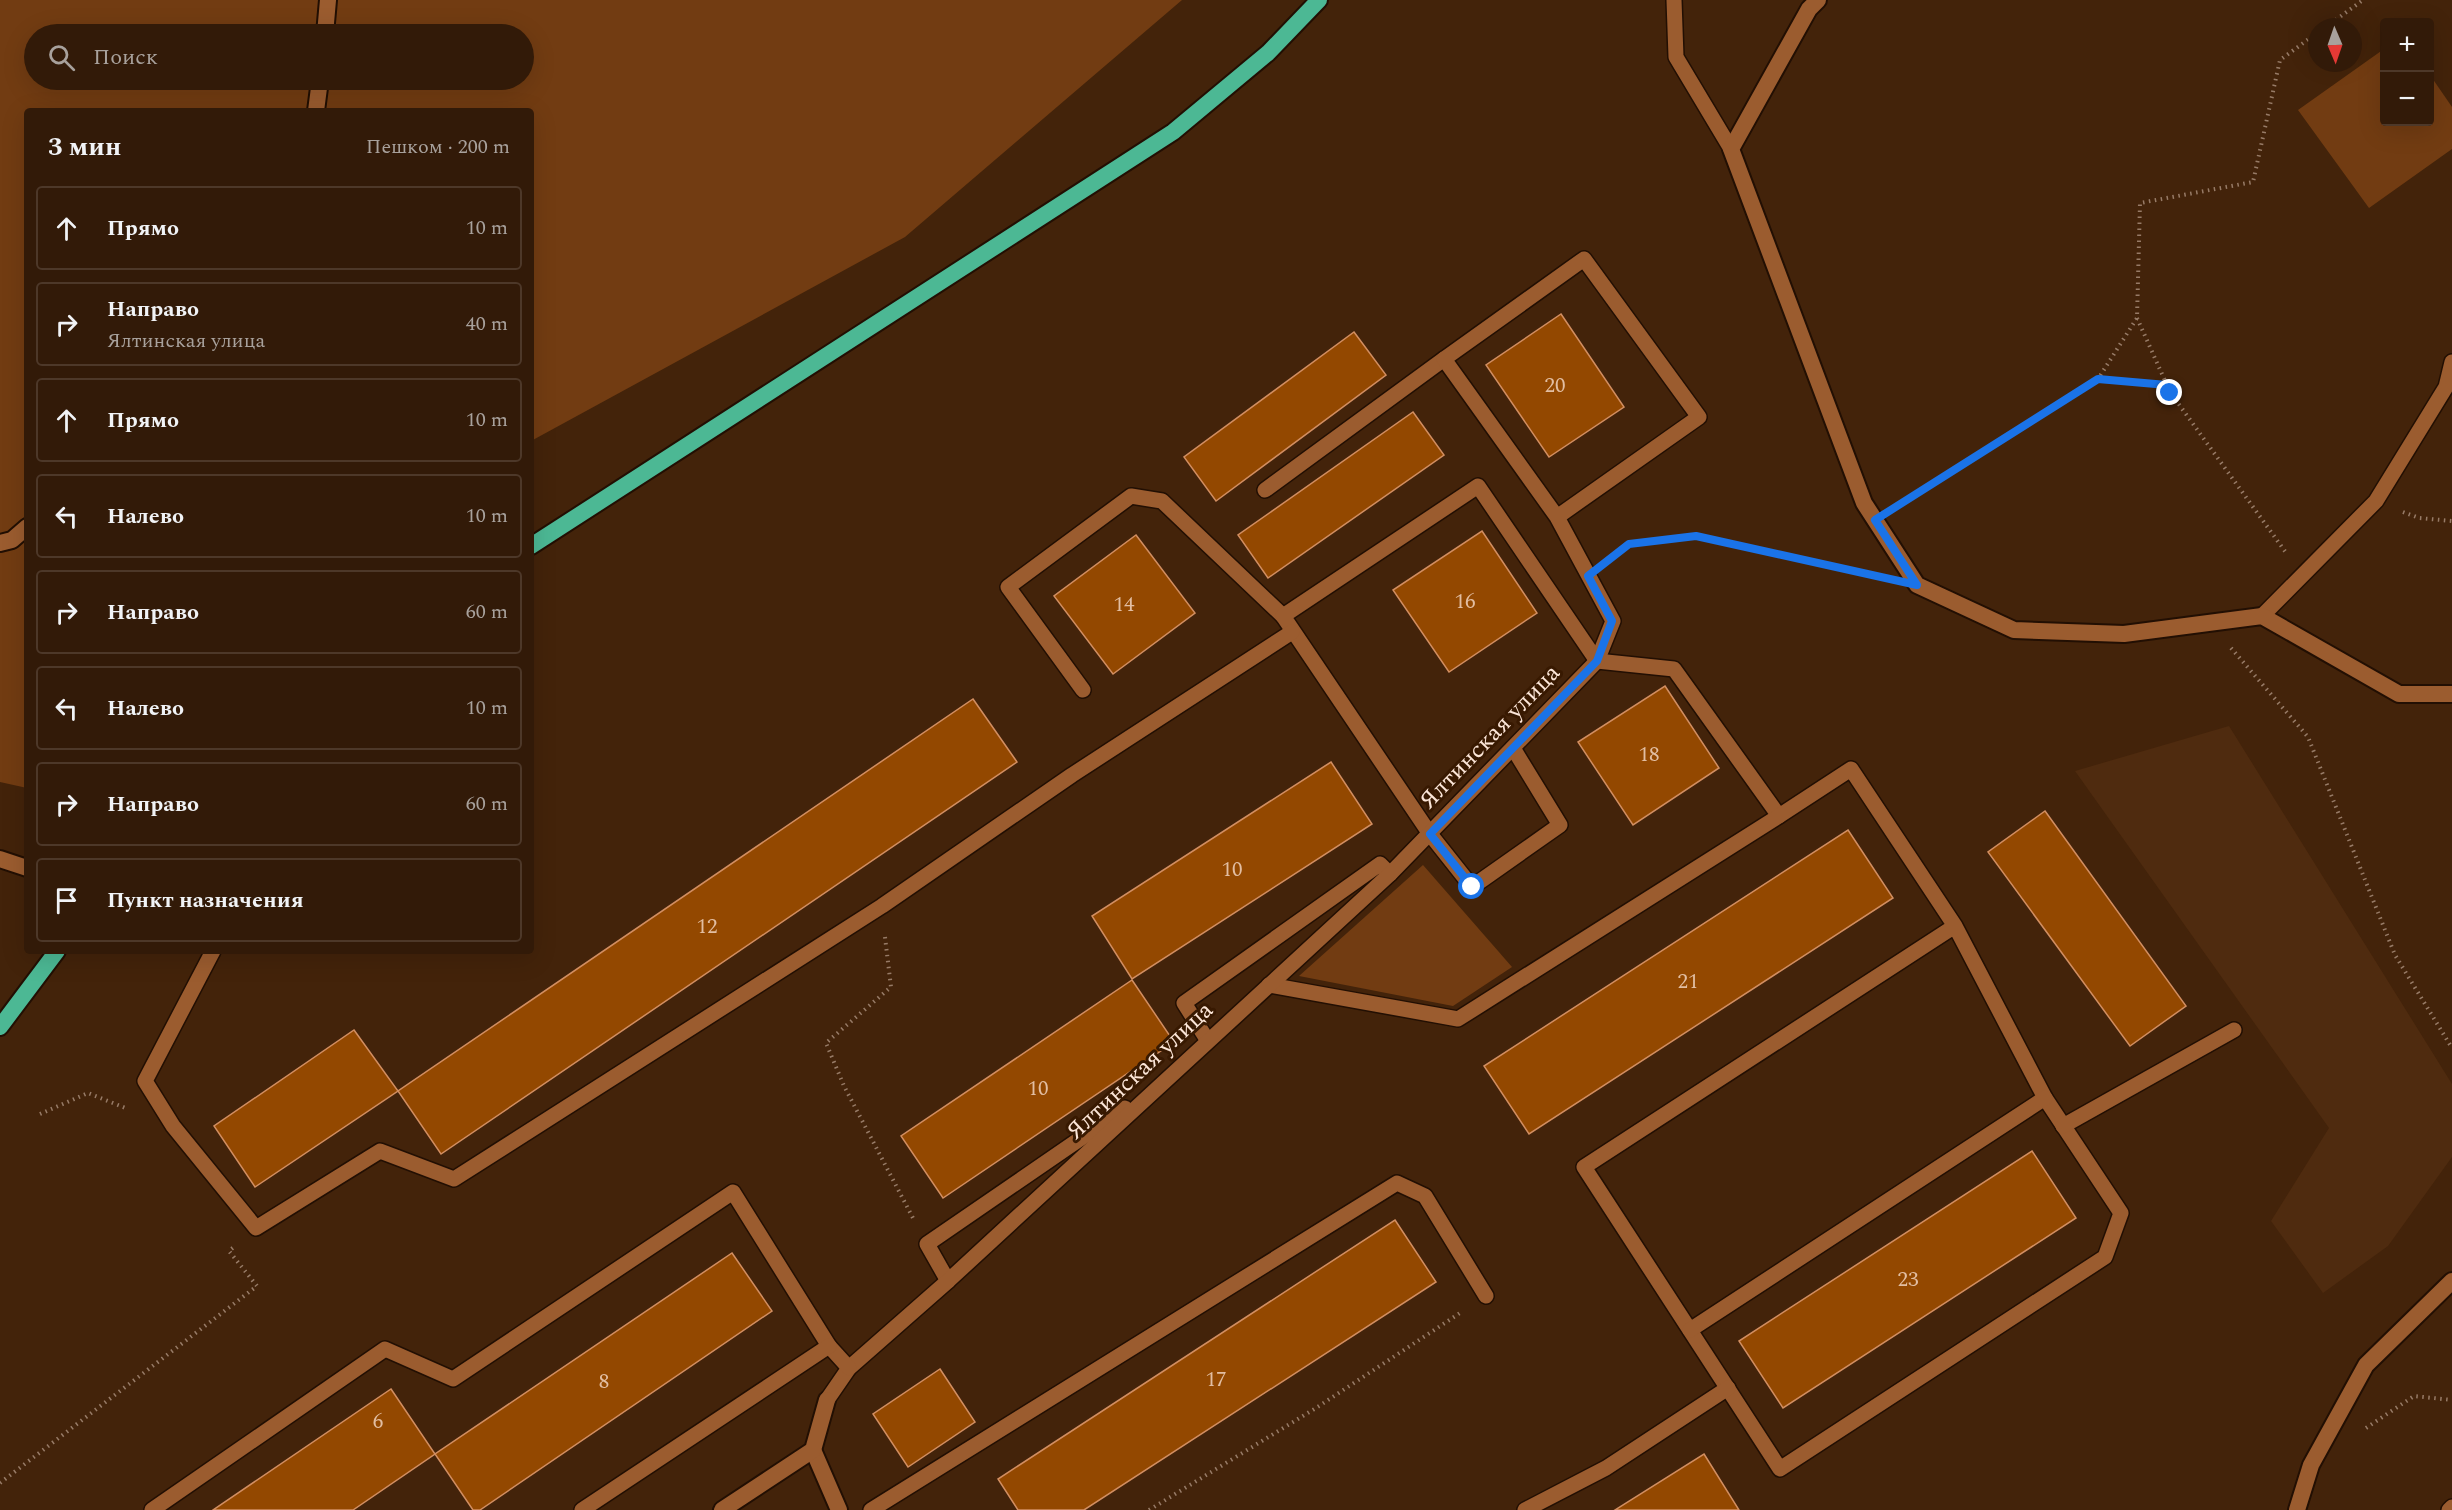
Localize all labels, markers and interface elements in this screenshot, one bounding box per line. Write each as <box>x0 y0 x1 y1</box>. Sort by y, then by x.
north arrow <box>2308 18 2362 72</box>
map controls <box>2380 18 2434 126</box>
button: + <box>2380 18 2434 72</box>
search box <box>24 24 534 90</box>
icon: search <box>45 41 78 74</box>
text: Поиск <box>93 41 158 74</box>
button: − <box>2380 72 2434 126</box>
text: 3 мин <box>48 127 121 167</box>
text: Пешком · 200 m <box>366 132 510 162</box>
icon: ahead <box>50 212 83 245</box>
text: Прямо <box>107 212 179 245</box>
text: 10 m <box>466 213 508 243</box>
text: Направо <box>107 293 199 326</box>
icon: right <box>50 308 83 341</box>
text: 40 m <box>466 309 508 339</box>
text: Ялтинская улица <box>107 326 265 356</box>
house number: 20 <box>1545 370 1566 402</box>
route end <box>2156 379 2182 405</box>
icon: ahead <box>50 404 83 437</box>
text: Прямо <box>107 404 179 437</box>
text: 10 m <box>466 405 508 435</box>
icon: left <box>50 500 83 533</box>
text: Налево <box>107 500 184 533</box>
text: 10 m <box>466 501 508 531</box>
house number: 16 <box>1455 586 1476 618</box>
house number: 14 <box>1114 589 1135 621</box>
icon: right <box>50 596 83 629</box>
text: Направо <box>107 596 199 629</box>
text: 60 m <box>466 597 508 627</box>
street label: Ялтинская улица <box>1411 656 1569 818</box>
icon: left <box>50 692 83 725</box>
text: Налево <box>107 692 184 725</box>
text: 10 m <box>466 693 508 723</box>
house number: 18 <box>1639 739 1660 771</box>
icon: right <box>50 788 83 821</box>
text: Направо <box>107 788 199 821</box>
text: 60 m <box>466 789 508 819</box>
house number: 10 <box>1222 854 1243 886</box>
route start <box>1458 873 1484 899</box>
icon: arrive <box>50 884 83 917</box>
text: Пункт назначения <box>107 884 304 917</box>
house number: 12 <box>697 911 718 943</box>
house number: 21 <box>1678 966 1699 998</box>
street label: Ялтинская улица <box>1058 993 1222 1149</box>
house number: 10 <box>1028 1073 1049 1105</box>
house number: 23 <box>1898 1264 1919 1296</box>
house number: 17 <box>1206 1364 1227 1396</box>
house number: 8 <box>599 1366 609 1398</box>
house number: 6 <box>373 1406 383 1438</box>

